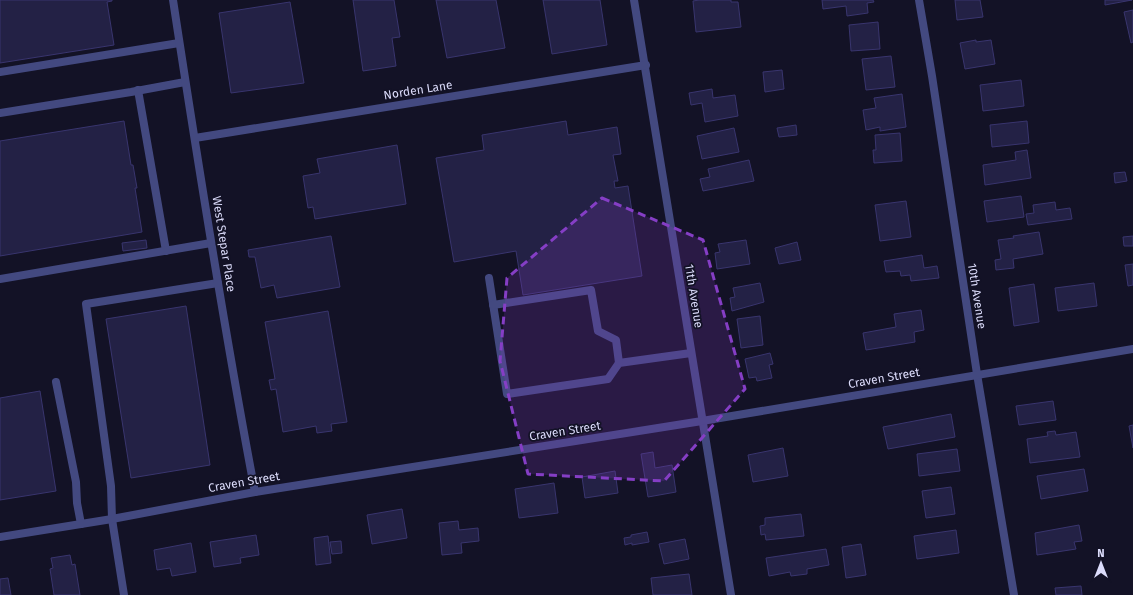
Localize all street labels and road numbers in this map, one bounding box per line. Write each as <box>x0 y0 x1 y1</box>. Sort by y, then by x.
street label: Norden Lane <box>383 78 453 102</box>
street label: West Stepar Place <box>210 195 238 293</box>
street label: 10th Avenue <box>965 262 989 330</box>
street label: 11th Avenue <box>682 263 706 329</box>
street label: Craven Street <box>847 365 921 391</box>
street label: Craven Street <box>528 418 602 444</box>
street label: Craven Street <box>207 469 281 495</box>

